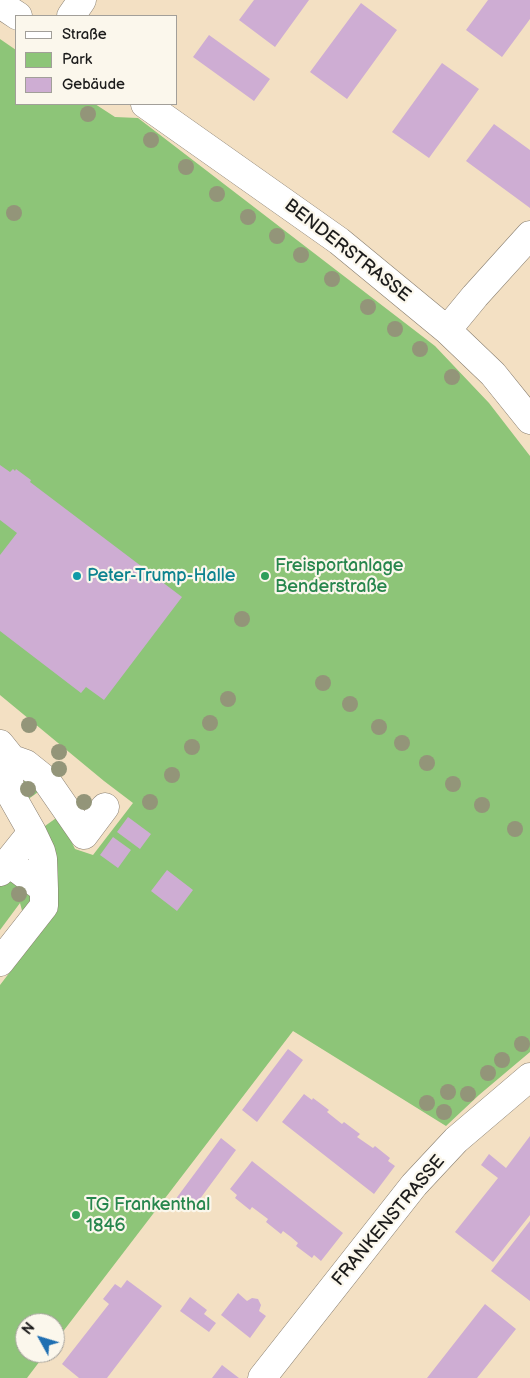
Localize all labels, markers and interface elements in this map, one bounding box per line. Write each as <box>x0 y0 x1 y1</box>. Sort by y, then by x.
legend <box>15 15 178 105</box>
text: Straße <box>62 25 107 44</box>
text: Park <box>62 50 92 69</box>
text: Gebäude <box>62 75 125 94</box>
street label: BENDERSTRASSE <box>280 195 414 307</box>
place label: Freisportanlage Benderstraße <box>275 555 404 598</box>
place label: Peter-Trump-Halle <box>87 565 235 587</box>
marker: Peter-Trump-Halle <box>71 570 83 582</box>
marker: Freisportanlage Benderstraße <box>259 570 271 582</box>
street label: FRANKENSTRASSE <box>328 1151 450 1291</box>
place label: TG Frankenthal 1846 <box>86 1194 210 1236</box>
marker: TG Frankenthal 1846 <box>70 1209 82 1221</box>
north arrow <box>15 1313 65 1363</box>
text: N <box>19 1319 39 1338</box>

